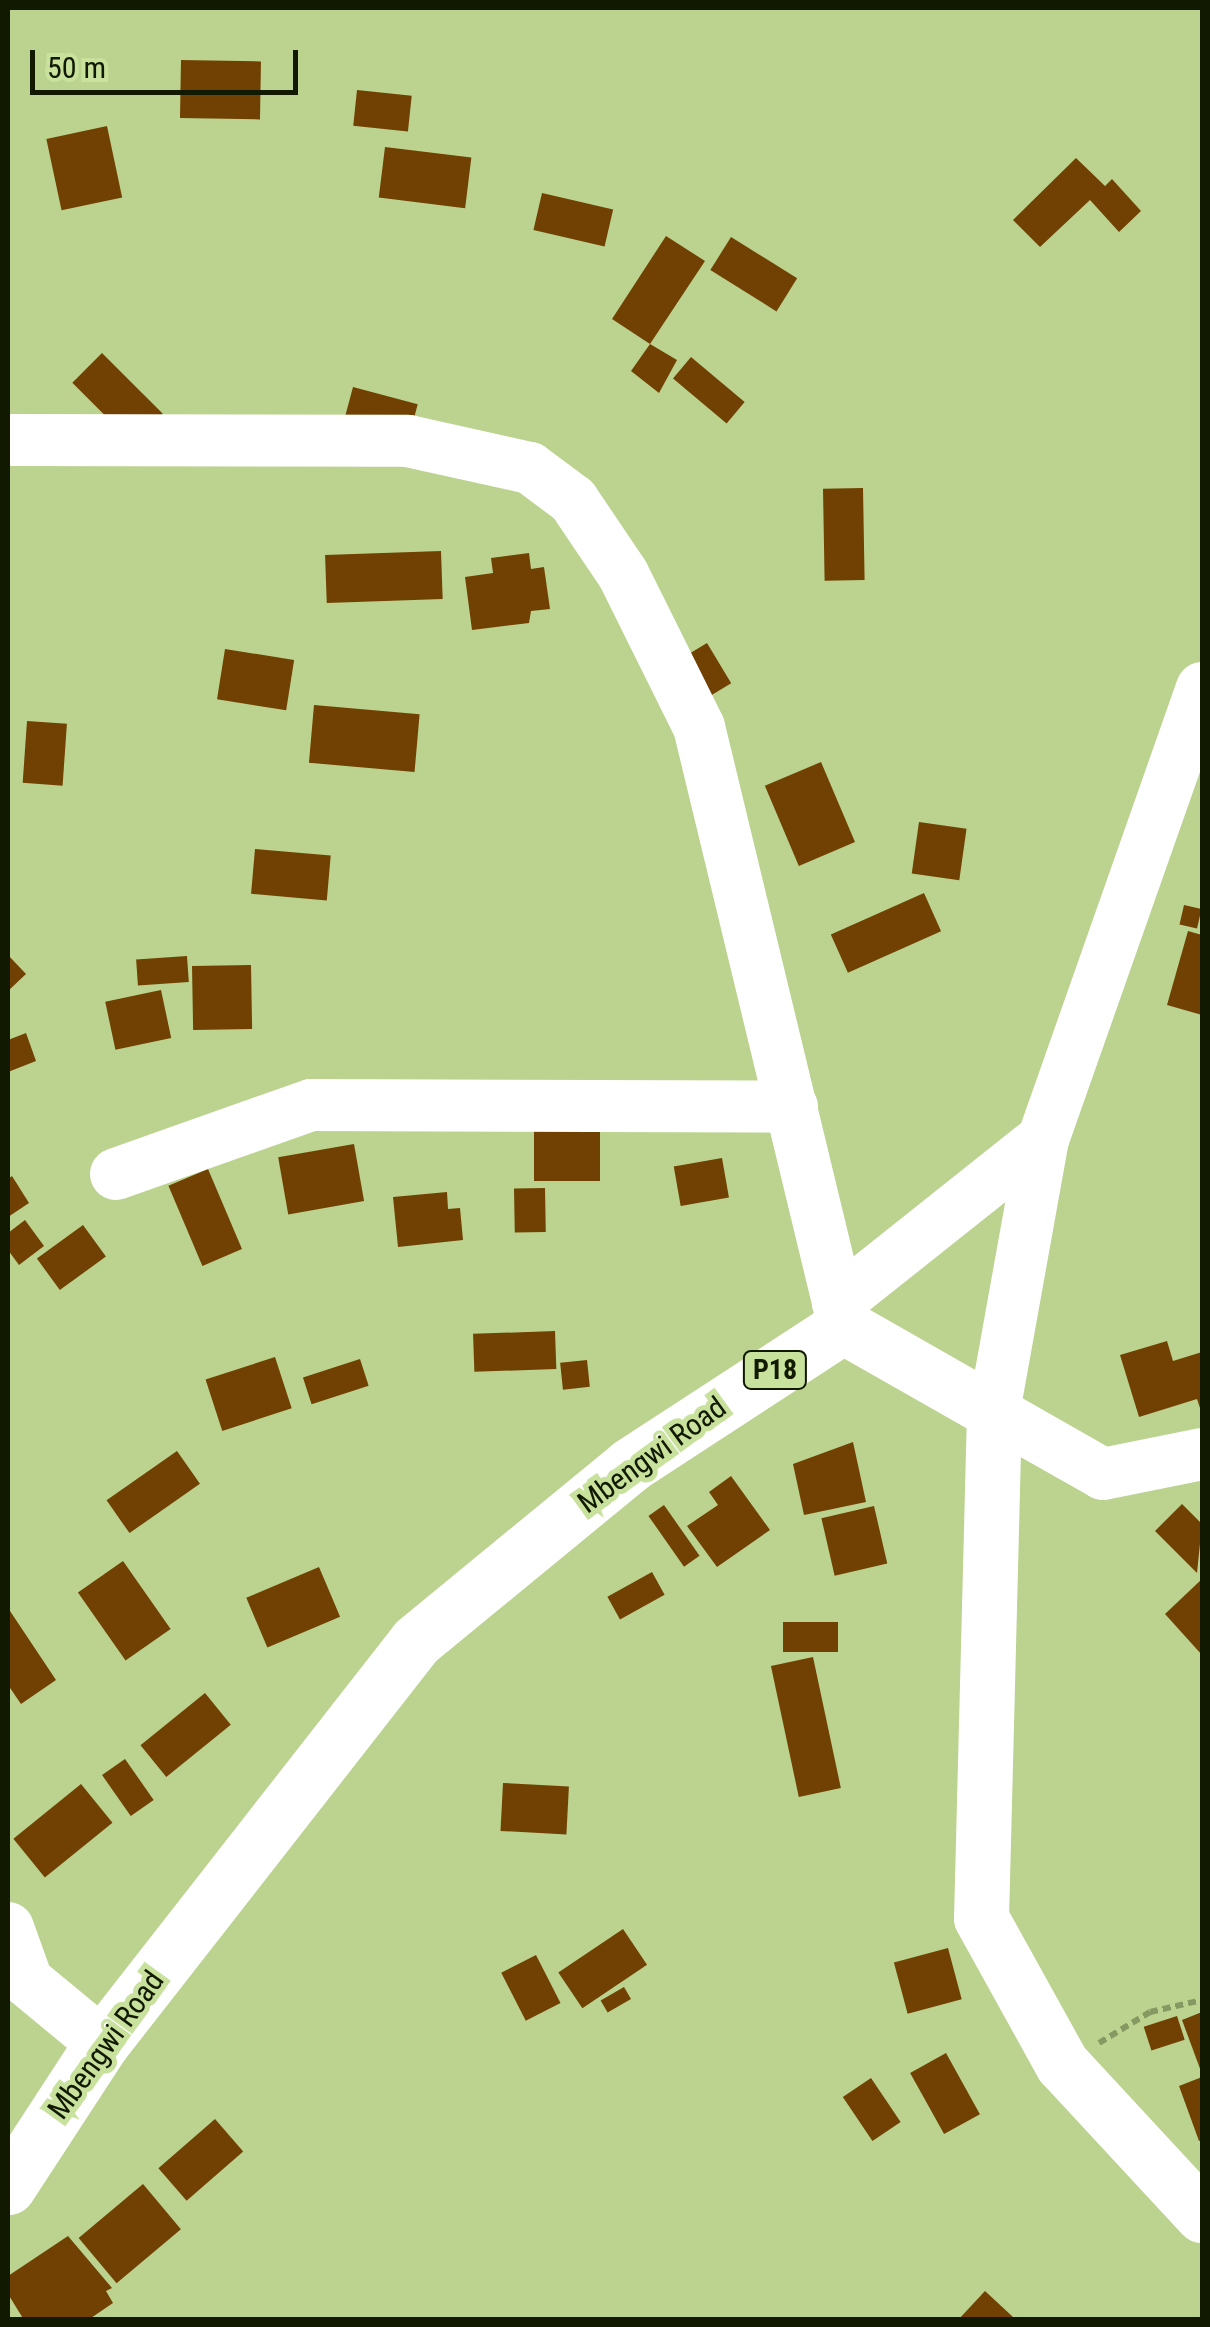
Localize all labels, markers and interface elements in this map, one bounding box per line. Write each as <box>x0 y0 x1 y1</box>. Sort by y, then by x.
scale bar <box>35 30 302 92</box>
text: 50 m <box>47 50 106 85</box>
road number: P18 <box>742 1347 808 1393</box>
street label: Mbengwi Road <box>571 1389 733 1521</box>
street label: Mbengwi Road <box>40 1964 172 2126</box>

